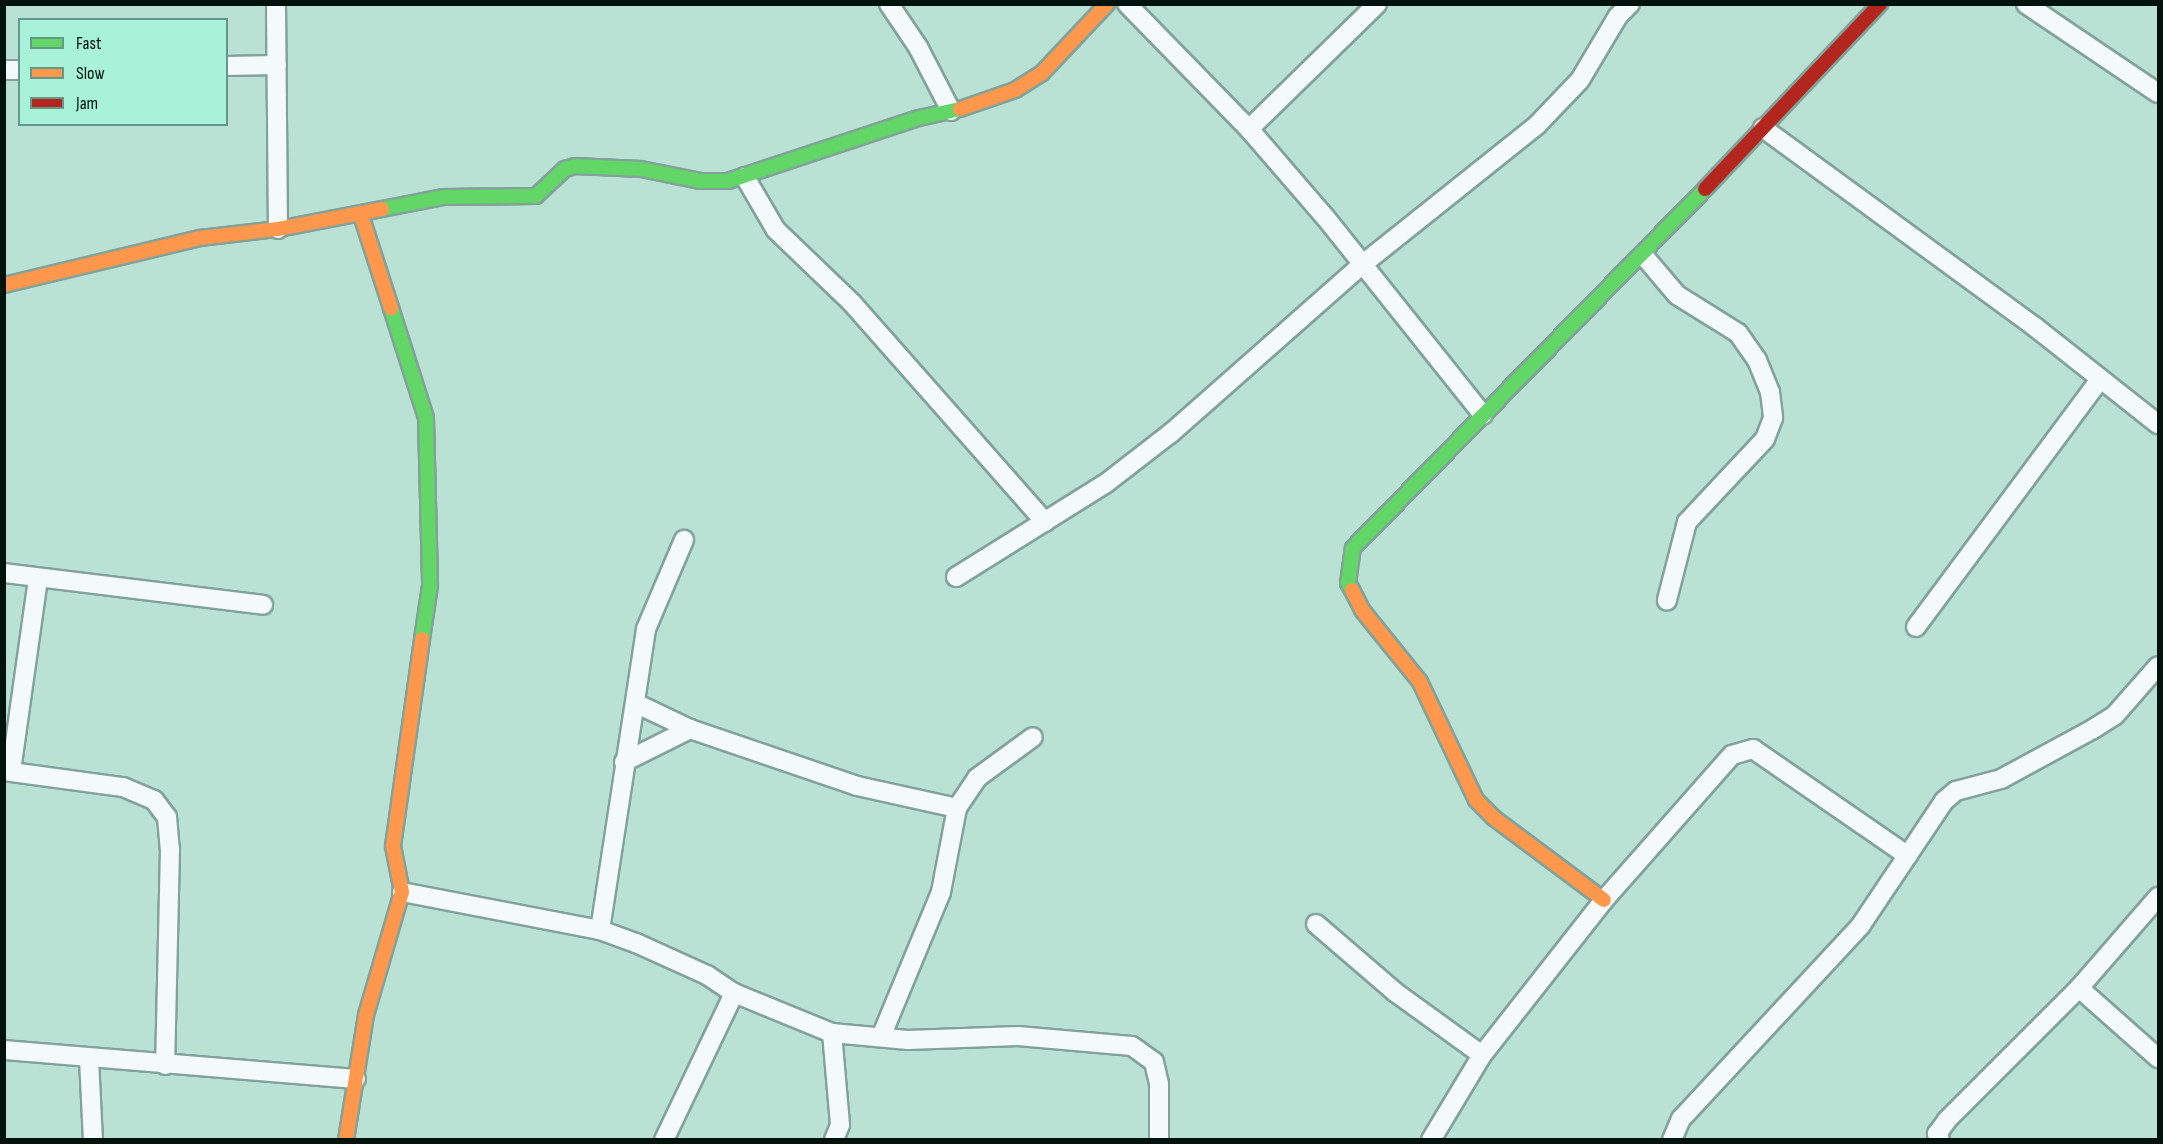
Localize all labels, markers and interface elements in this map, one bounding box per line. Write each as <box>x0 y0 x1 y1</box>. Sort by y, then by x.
legend <box>18 18 228 126</box>
text: Fast <box>76 33 101 54</box>
text: Slow <box>76 63 105 84</box>
text: Jam <box>76 93 98 114</box>

